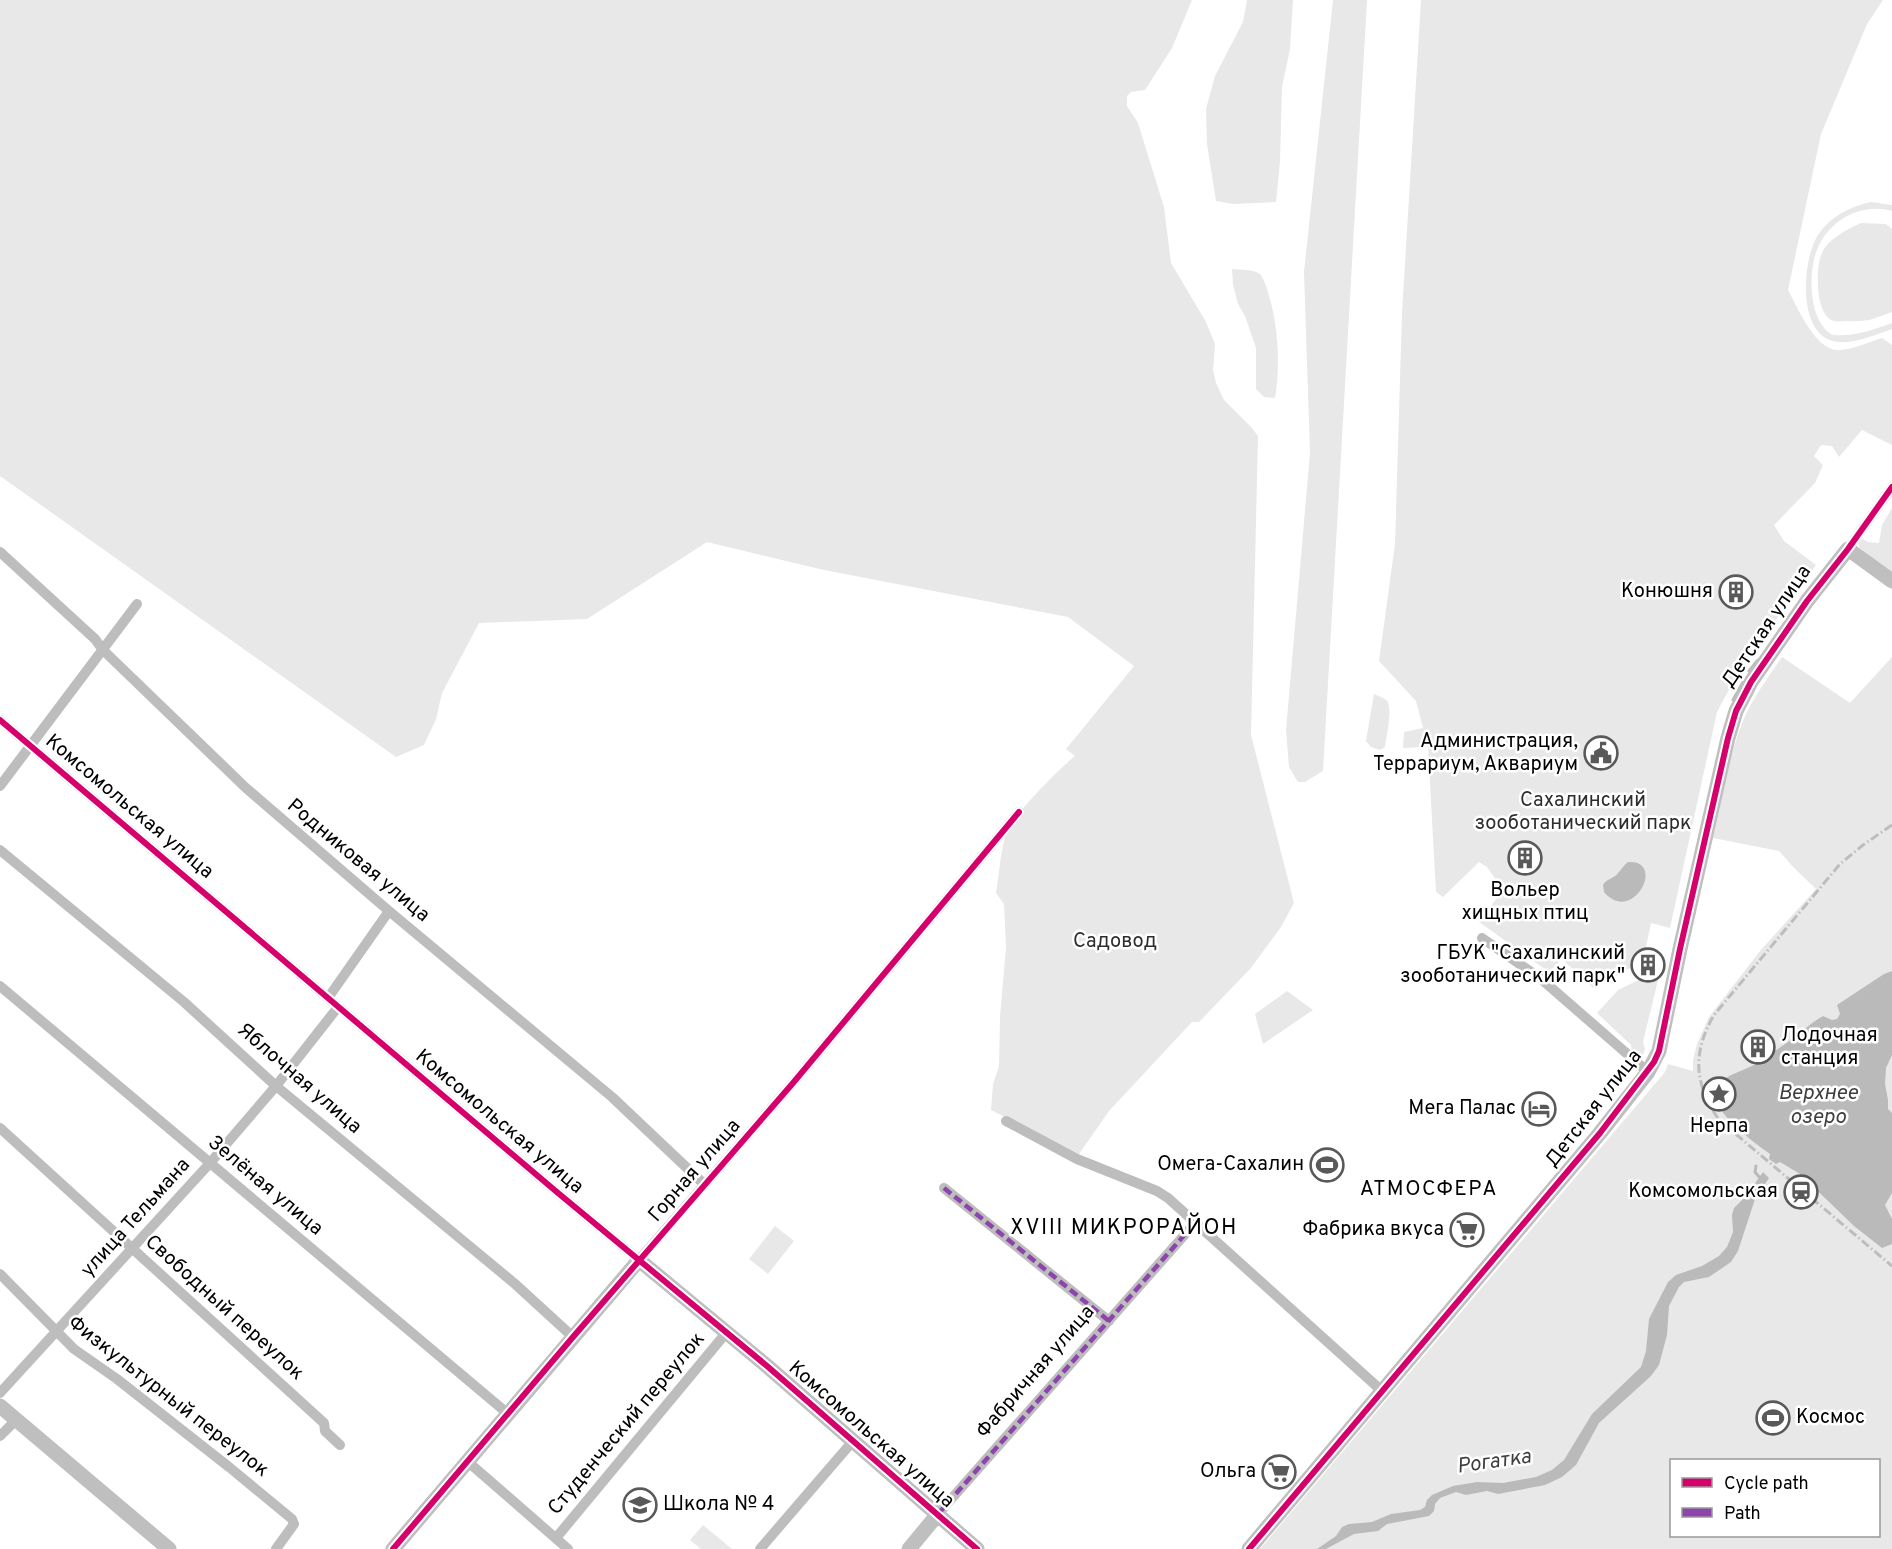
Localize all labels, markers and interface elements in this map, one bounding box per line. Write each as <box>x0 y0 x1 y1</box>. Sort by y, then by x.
street label: Детская улица <box>1716 561 1818 693</box>
building icon: Конюшня <box>1718 574 1754 610</box>
place label: Конюшня <box>1621 579 1713 605</box>
street label: Комсомольская улица <box>39 729 219 885</box>
place label: Администрация, Террариум, Аквариум <box>1373 729 1578 778</box>
public building icon: Администрация, Террариум, Аквариум <box>1583 735 1619 771</box>
park label: Сахалинский зооботанический парк <box>1474 788 1692 837</box>
street label: Родниковая улица <box>281 794 435 928</box>
building icon: Вольер хищных птиц <box>1507 840 1543 876</box>
place label: Вольер хищных птиц <box>1461 878 1589 927</box>
park label: Садовод <box>1073 929 1157 955</box>
place label: ГБУК "Сахалинский зооботанический парк" <box>1400 941 1625 990</box>
building icon: ГБУК "Сахалинский зооботанический парк" <box>1630 947 1666 983</box>
street label: Яблочная улица <box>231 1018 367 1140</box>
place label: Лодочная станция <box>1781 1023 1878 1072</box>
building icon: Лодочная станция <box>1740 1029 1776 1065</box>
street label: Комсомольская улица <box>409 1044 589 1200</box>
street label: Детская улица <box>1540 1045 1648 1173</box>
place icon: Нерпа <box>1701 1076 1737 1112</box>
water label: Верхнее озеро <box>1778 1080 1859 1131</box>
hotel icon: Мега Палас <box>1521 1091 1557 1127</box>
place label: Мега Палас <box>1408 1096 1516 1122</box>
street label: Горная улица <box>643 1114 747 1228</box>
place label: Нерпа <box>1690 1114 1748 1140</box>
street label: Зелёная улица <box>202 1130 328 1242</box>
sports icon: Омега-Сахалин <box>1309 1147 1345 1183</box>
place label: Омега-Сахалин <box>1157 1152 1304 1178</box>
street label: улица Тельмана <box>76 1153 196 1283</box>
station icon: Комсомольская <box>1783 1174 1819 1210</box>
district label: АТМОСФЕРА <box>1360 1176 1498 1203</box>
place label: Комсомольская <box>1628 1179 1778 1205</box>
district label: XVIII МИКРОРАЙОН <box>1010 1212 1238 1242</box>
supermarket icon: Фабрика вкуса <box>1449 1212 1485 1248</box>
place label: Фабрика вкуса <box>1303 1217 1444 1243</box>
street label: Свободный переулок <box>139 1230 309 1386</box>
street label: Фабричная улица <box>971 1300 1101 1444</box>
street label: Физкультурный переулок <box>62 1310 274 1484</box>
street label: Студенческий переулок <box>543 1327 711 1521</box>
street label: Комсомольская улица <box>782 1356 960 1514</box>
sports icon: Космос <box>1755 1400 1791 1436</box>
place label: Космос <box>1796 1405 1865 1431</box>
water label: Рогатка <box>1455 1443 1533 1481</box>
supermarket icon: Ольга <box>1261 1454 1297 1490</box>
place label: Ольга <box>1200 1459 1256 1485</box>
legend <box>1670 1459 1880 1537</box>
text: Cycle path <box>1724 1473 1809 1496</box>
school or university icon: Школа № 4 <box>622 1487 658 1523</box>
place label: Школа № 4 <box>663 1492 774 1518</box>
text: Path <box>1724 1503 1761 1526</box>

